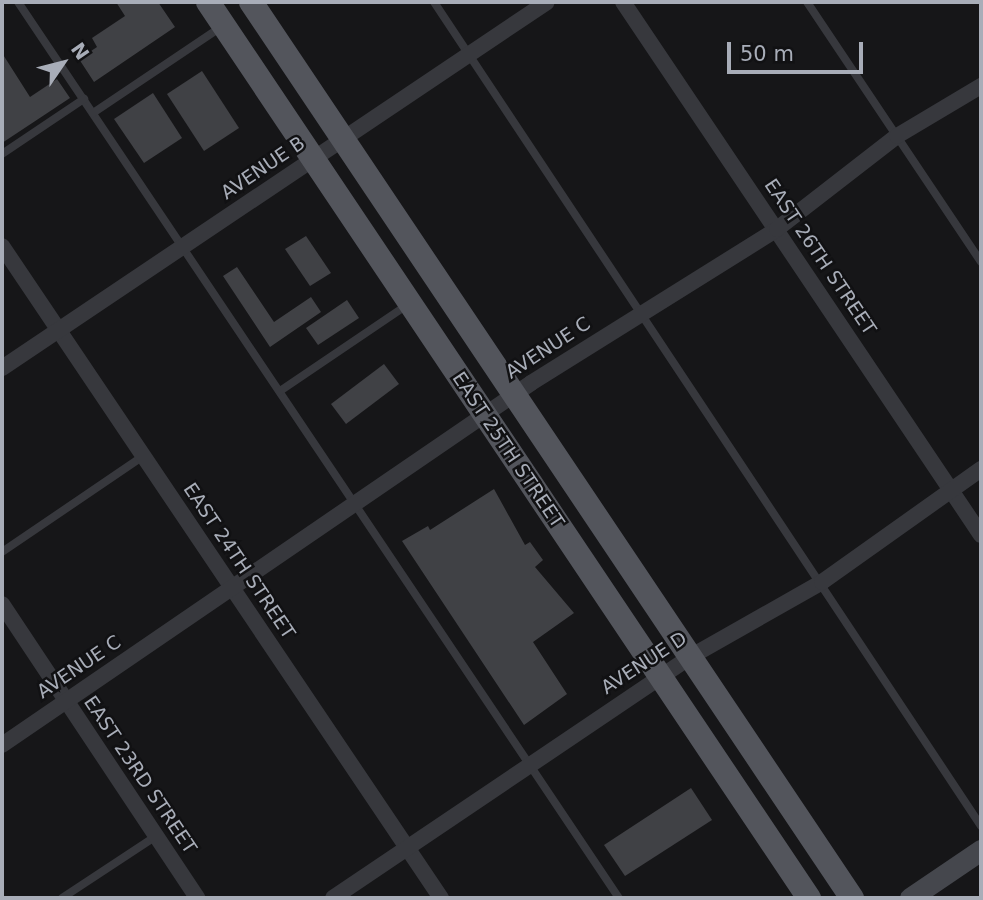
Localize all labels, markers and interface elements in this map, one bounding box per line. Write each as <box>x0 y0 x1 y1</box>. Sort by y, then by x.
north arrow <box>28 28 98 98</box>
scale bar <box>731 28 867 72</box>
text: N <box>67 38 94 64</box>
text: 50 m <box>740 42 794 66</box>
street label: AVENUE B <box>217 132 309 204</box>
street label: EAST 26TH STREET <box>759 175 881 339</box>
street label: AVENUE C <box>501 312 595 384</box>
street label: EAST 25TH STREET <box>447 368 569 532</box>
street label: EAST 24TH STREET <box>178 479 300 643</box>
street label: AVENUE D <box>597 627 691 699</box>
street label: AVENUE C <box>33 631 125 703</box>
street label: EAST 23RD STREET <box>79 692 201 858</box>

